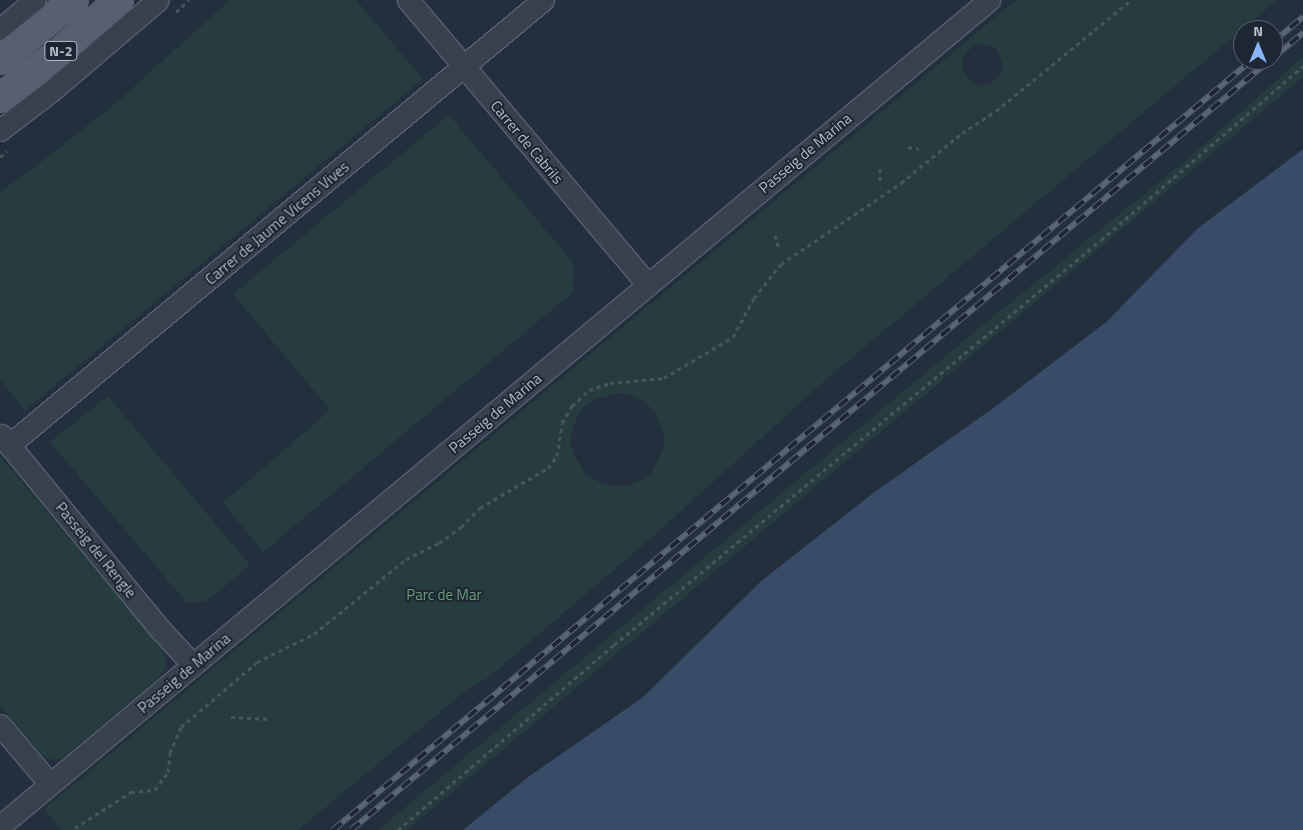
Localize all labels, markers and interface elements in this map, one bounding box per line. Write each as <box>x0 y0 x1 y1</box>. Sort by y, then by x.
north arrow <box>1233 20 1283 70</box>
text: N <box>1253 20 1263 41</box>
road number: N-2 <box>44 40 78 62</box>
street label: Carrer de Cabrils <box>487 97 567 187</box>
street label: Passeig de Marina <box>755 109 855 197</box>
street label: Carrer de Jaume Vicens Vives <box>201 158 353 288</box>
street label: Passeig de Marina <box>445 369 545 457</box>
street label: Passeig del Rengle <box>52 499 140 601</box>
park label: Parc de Mar <box>406 586 482 604</box>
street label: Passeig de Marina <box>134 629 234 717</box>

